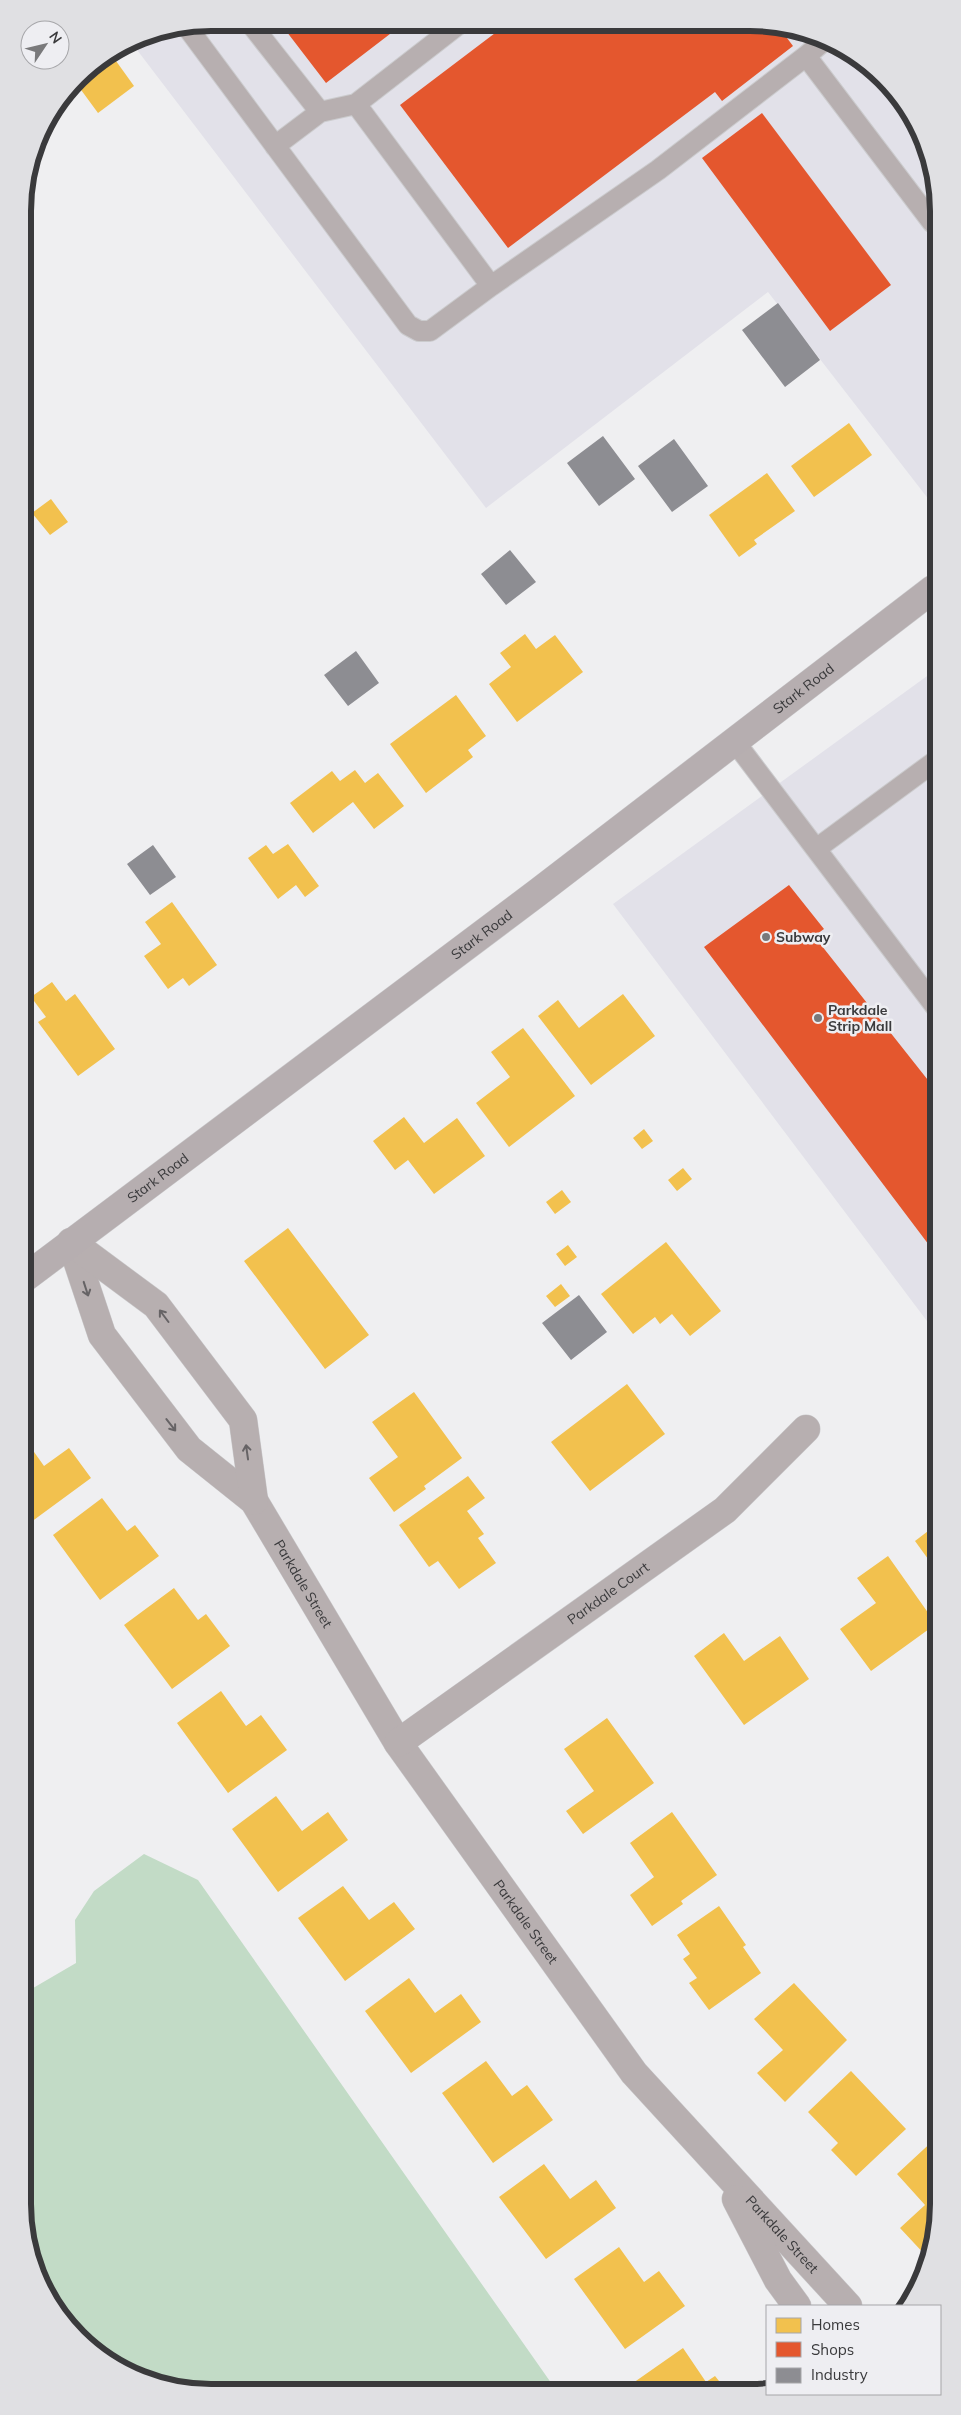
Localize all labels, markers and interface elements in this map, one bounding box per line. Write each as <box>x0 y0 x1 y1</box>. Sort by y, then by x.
north arrow <box>20 20 70 70</box>
text: N <box>45 28 66 47</box>
street label: Stark Road <box>769 659 838 718</box>
street label: Stark Road <box>447 906 516 963</box>
place label: Subway <box>776 928 831 946</box>
marker: Subway <box>760 931 772 943</box>
place label: Parkdale Strip Mall <box>828 1001 892 1035</box>
marker: Parkdale Strip Mall <box>812 1012 824 1024</box>
street label: Stark Road <box>124 1149 192 1207</box>
one-way arrow <box>82 1280 91 1296</box>
one-way arrow <box>159 1310 170 1323</box>
one-way arrow <box>166 1418 176 1432</box>
one-way arrow <box>242 1445 252 1461</box>
street label: Parkdale Street <box>270 1536 336 1631</box>
street label: Parkdale Court <box>564 1558 653 1629</box>
street label: Parkdale Street <box>490 1876 562 1968</box>
street label: Parkdale Street <box>742 2192 823 2277</box>
legend <box>766 2305 941 2395</box>
text: Homes <box>811 2315 860 2334</box>
text: Shops <box>811 2340 854 2359</box>
text: Industry <box>811 2365 868 2384</box>

